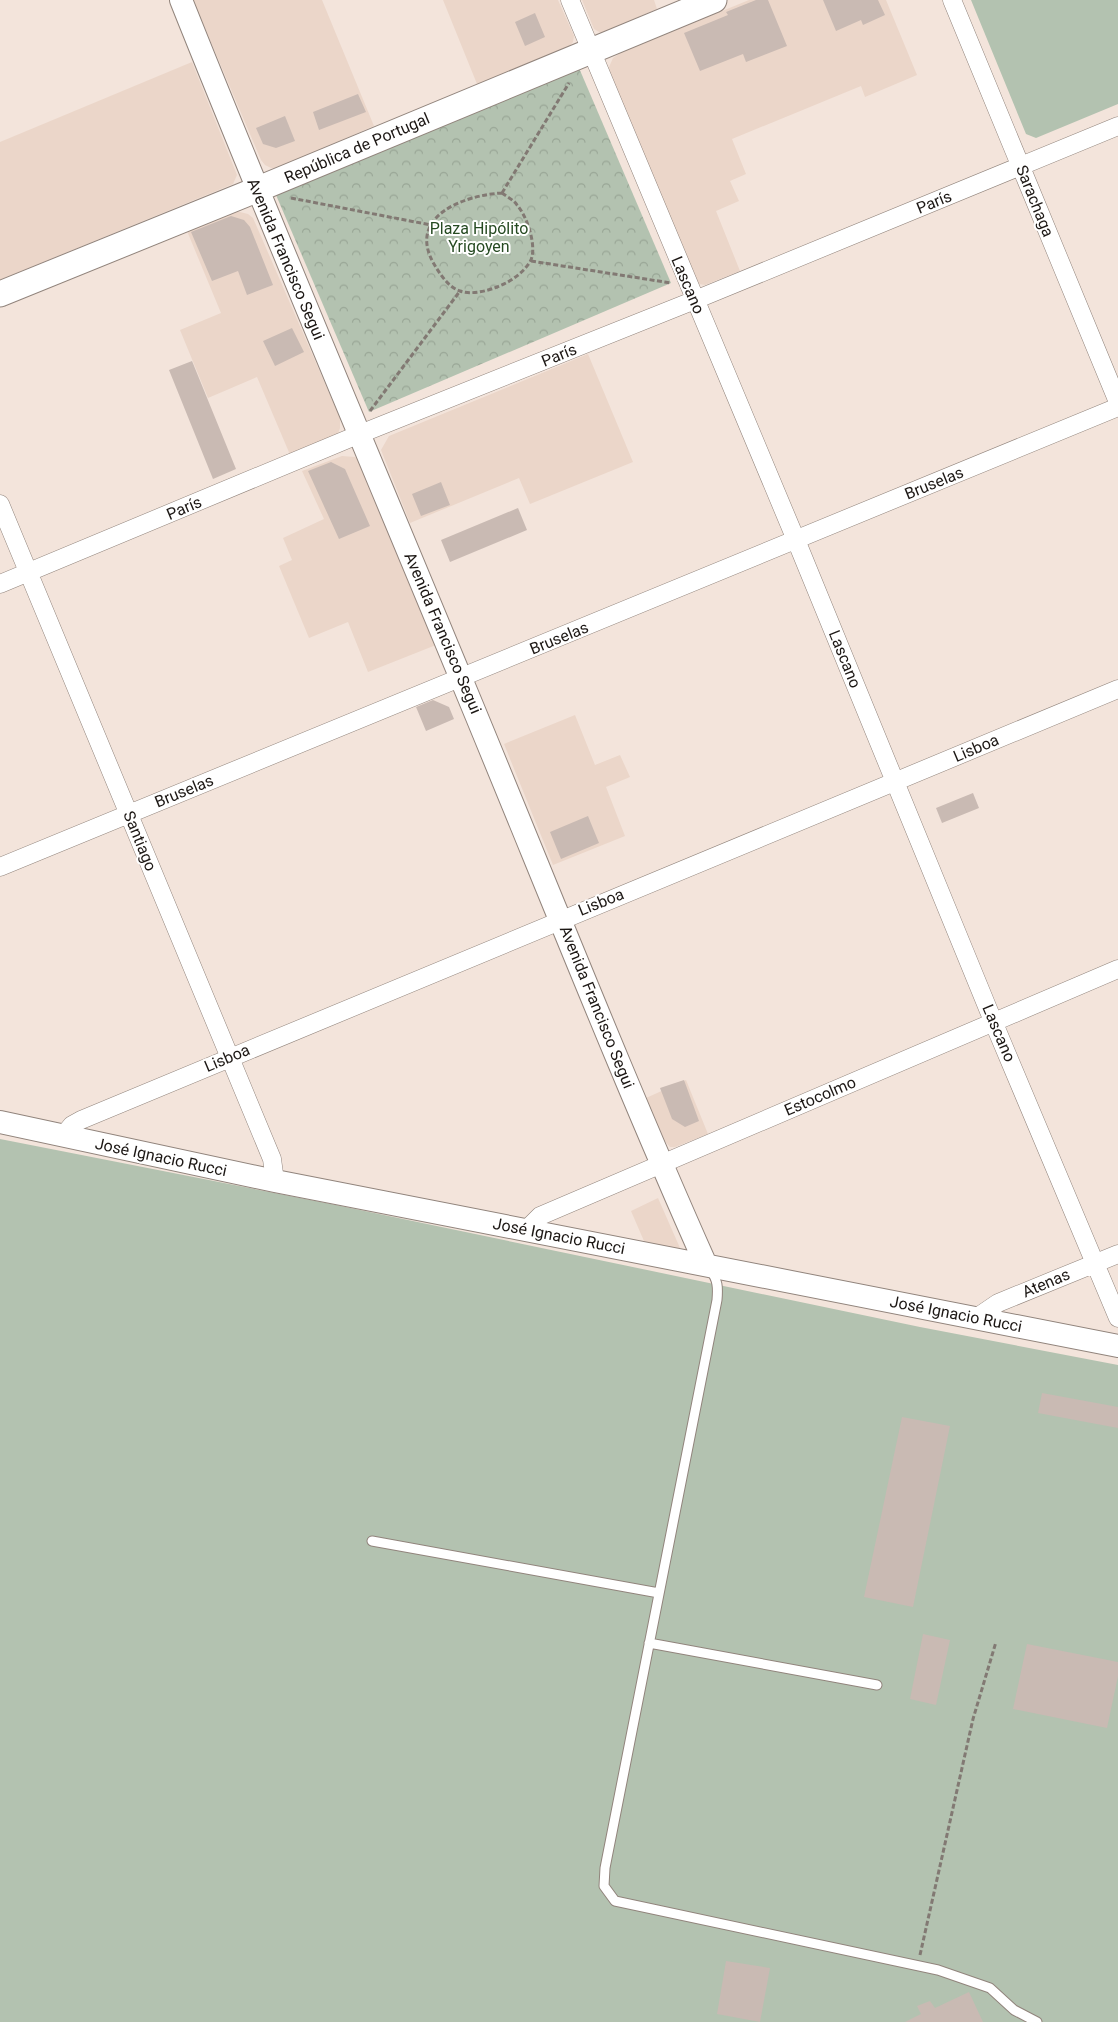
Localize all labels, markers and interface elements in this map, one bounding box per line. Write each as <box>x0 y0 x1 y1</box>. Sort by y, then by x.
street label: República de Portugal <box>281 109 433 187</box>
street label: Sarachaga <box>1012 162 1058 240</box>
street label: Avenida Francisco Segui <box>243 175 329 343</box>
street label: París <box>914 186 954 218</box>
park label: Plaza Hipólito Yrigoyen <box>430 219 528 256</box>
street label: Lascano <box>667 253 709 317</box>
street label: París <box>539 339 579 371</box>
street label: Bruselas <box>902 463 966 503</box>
street label: París <box>164 492 204 524</box>
street label: Avenida Francisco Segui <box>400 549 486 717</box>
street label: Bruselas <box>527 618 591 658</box>
street label: Lascano <box>825 627 865 691</box>
street label: Lisboa <box>950 730 1002 766</box>
street label: Bruselas <box>152 771 216 811</box>
street label: Santiago <box>119 808 161 874</box>
street label: Lisboa <box>575 884 627 920</box>
street label: Avenida Francisco Segui <box>556 923 638 1091</box>
street label: Lascano <box>978 1001 1020 1065</box>
street label: Lisboa <box>201 1040 253 1076</box>
street label: Estocolmo <box>781 1072 859 1120</box>
street label: José Ignacio Rucci <box>93 1134 229 1180</box>
street label: José Ignacio Rucci <box>491 1214 627 1258</box>
street label: Atenas <box>1019 1265 1073 1301</box>
street label: José Ignacio Rucci <box>888 1292 1024 1336</box>

